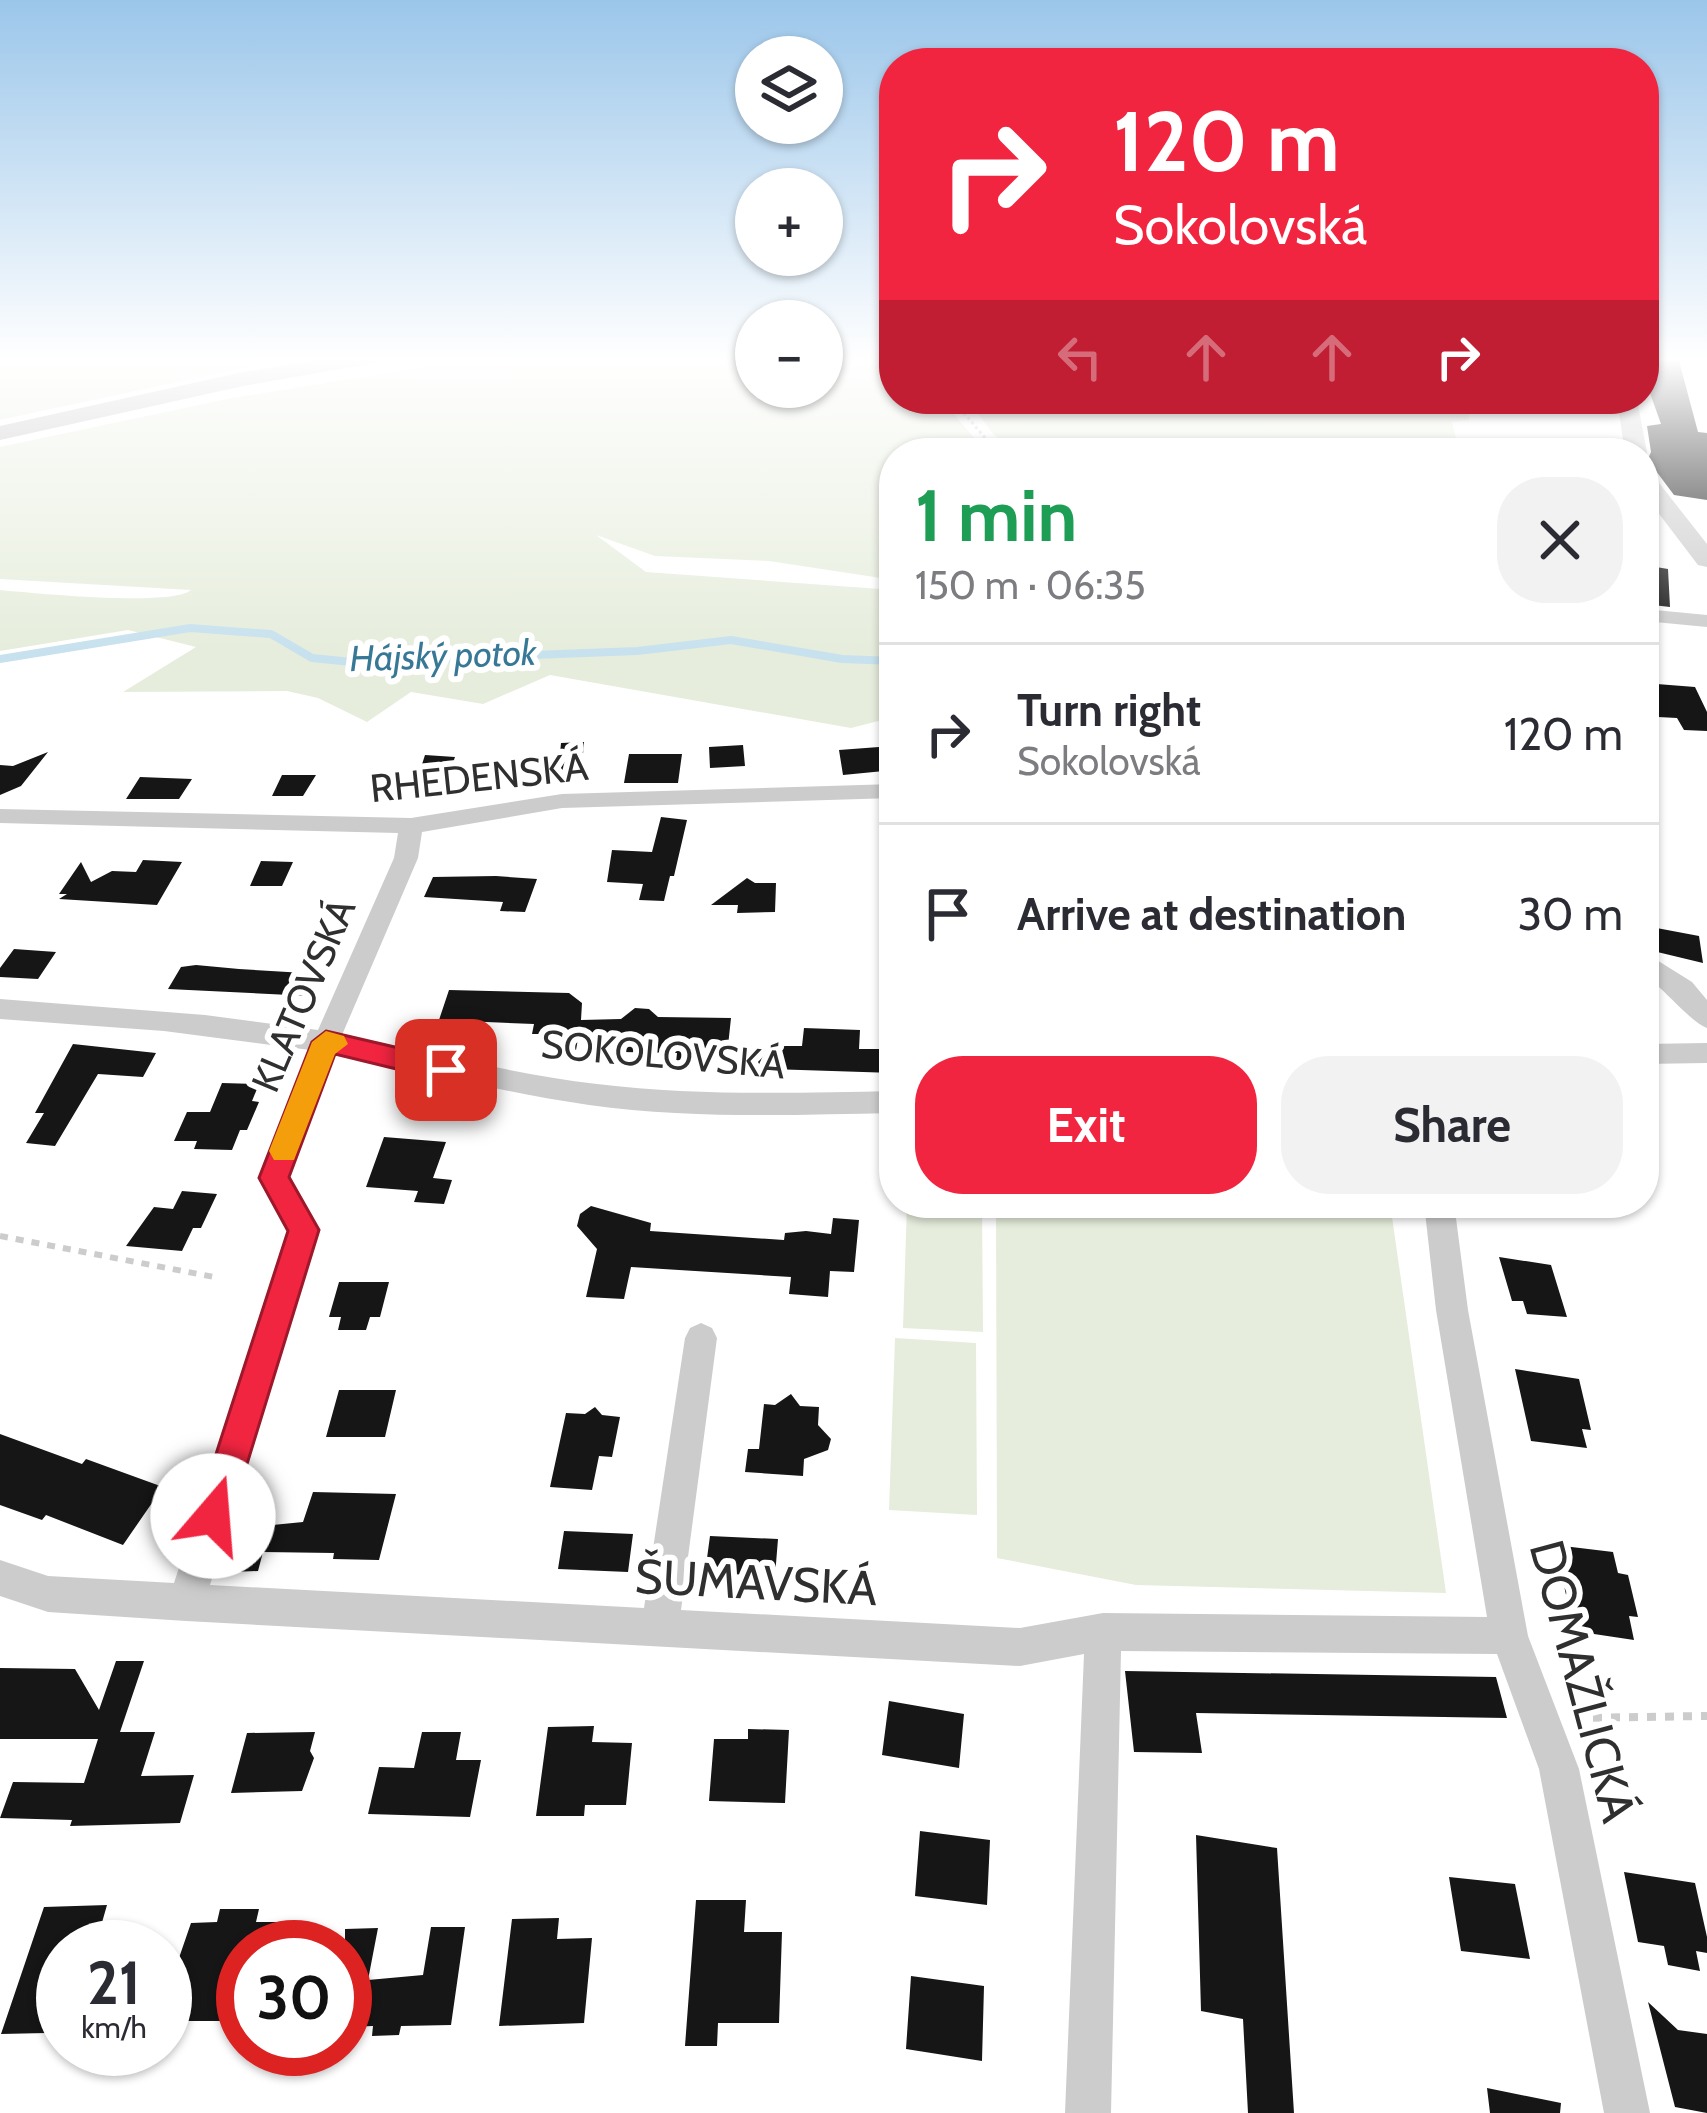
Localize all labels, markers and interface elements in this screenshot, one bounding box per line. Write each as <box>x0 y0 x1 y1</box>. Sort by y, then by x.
map controls <box>735 36 843 408</box>
button: layers <box>735 36 843 144</box>
text: 120 m <box>1113 90 1340 192</box>
icon: right <box>915 96 1071 252</box>
button: + <box>735 168 843 276</box>
text: Sokolovská <box>1113 192 1367 258</box>
button: − <box>735 300 843 408</box>
icon: left <box>1047 324 1113 390</box>
icon: ahead <box>1173 324 1239 390</box>
icon: ahead <box>1299 324 1365 390</box>
icon: right <box>1425 324 1491 390</box>
text: 1 min <box>915 472 1077 559</box>
button: close <box>1497 477 1623 603</box>
text: 150 m · 06:35 <box>915 561 1146 609</box>
water label: Hájský potok <box>349 630 539 680</box>
text: Turn right <box>1017 683 1201 737</box>
icon: right <box>915 701 981 767</box>
text: 120 m <box>1504 707 1623 761</box>
text: Sokolovská <box>1017 737 1201 785</box>
street label: RHEDENSKÁ <box>368 742 590 812</box>
icon: arrive <box>915 881 981 947</box>
text: Arrive at destination <box>1017 887 1406 941</box>
text: 30 m <box>1518 887 1623 941</box>
street label: KLATOVSKÁ <box>241 891 365 1099</box>
pin <box>395 1019 497 1121</box>
street label: SOKOLOVSKÁ <box>539 1019 787 1089</box>
icon: arrive <box>413 1037 479 1103</box>
button: Exit <box>915 1056 1257 1194</box>
button: Share <box>1281 1056 1623 1194</box>
position arrow <box>150 1453 276 1579</box>
street label: DOMAŽLICKÁ <box>1518 1534 1649 1829</box>
street label: ŠUMAVSKÁ <box>633 1547 879 1617</box>
speed limit sign: 30 <box>216 1920 372 2076</box>
text: 21 <box>87 1946 141 2019</box>
text: km/h <box>81 2009 147 2046</box>

